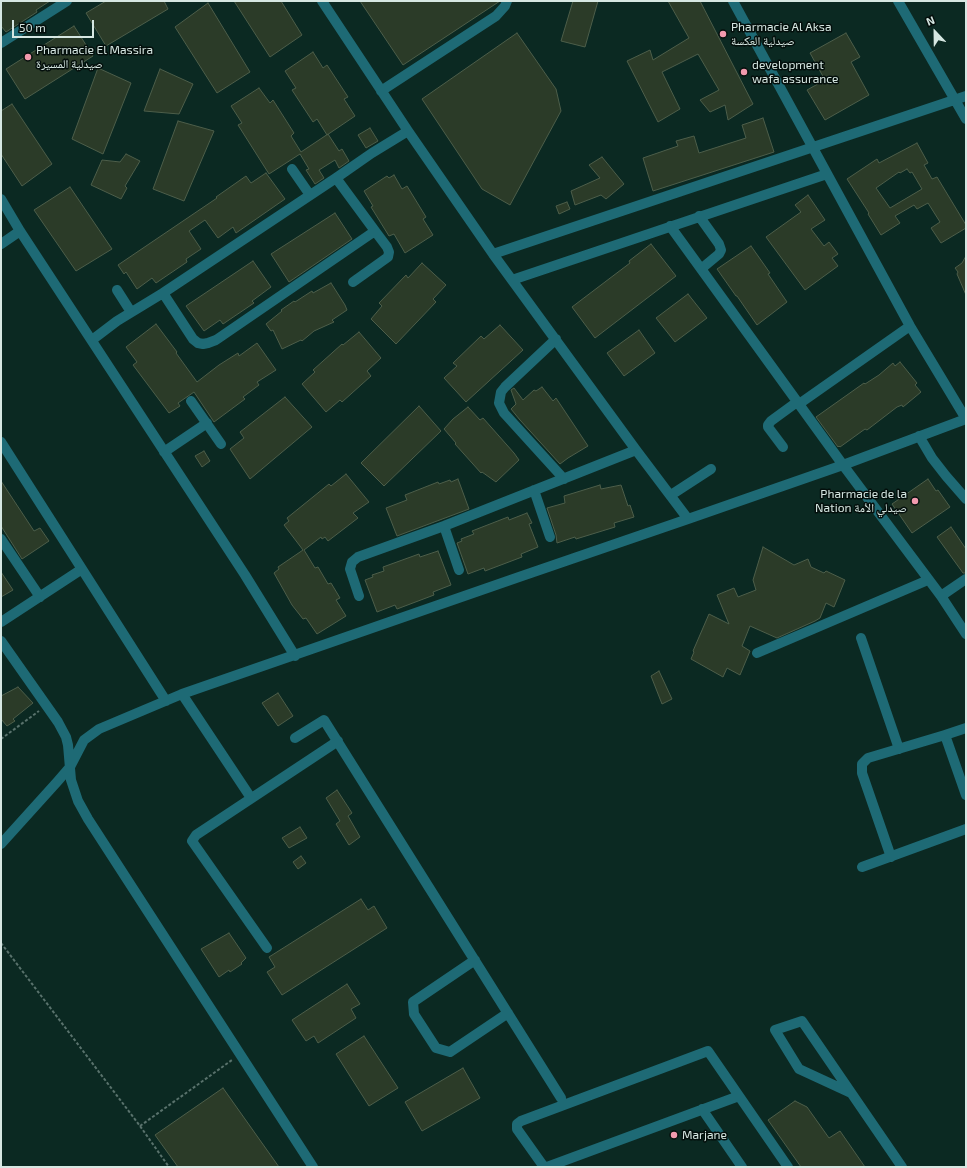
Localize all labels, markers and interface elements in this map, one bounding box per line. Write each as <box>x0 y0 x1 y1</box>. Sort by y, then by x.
scale bar <box>14 12 96 38</box>
north arrow <box>915 12 955 52</box>
text: N <box>924 13 936 28</box>
text: 50 m <box>19 20 46 34</box>
place label: Pharmacie Al Aksa صيدلية العكسة <box>731 20 831 48</box>
marker: Pharmacie Al Aksa صيدلية العكسة <box>718 29 728 39</box>
place label: Pharmacie El Massira صيدلية المسيرة <box>36 43 153 71</box>
marker: Pharmacie El Massira صيدلية المسيرة <box>23 52 33 62</box>
place label: development wafa assurance <box>752 58 838 86</box>
marker: development wafa assurance <box>739 67 749 77</box>
place label: Pharmacie de la Nation صيدلي الأمة <box>815 487 907 515</box>
marker: Pharmacie de la Nation صيدلي الأمة <box>910 496 920 506</box>
place label: Marjane <box>682 1128 727 1142</box>
marker: Marjane <box>669 1130 679 1140</box>

